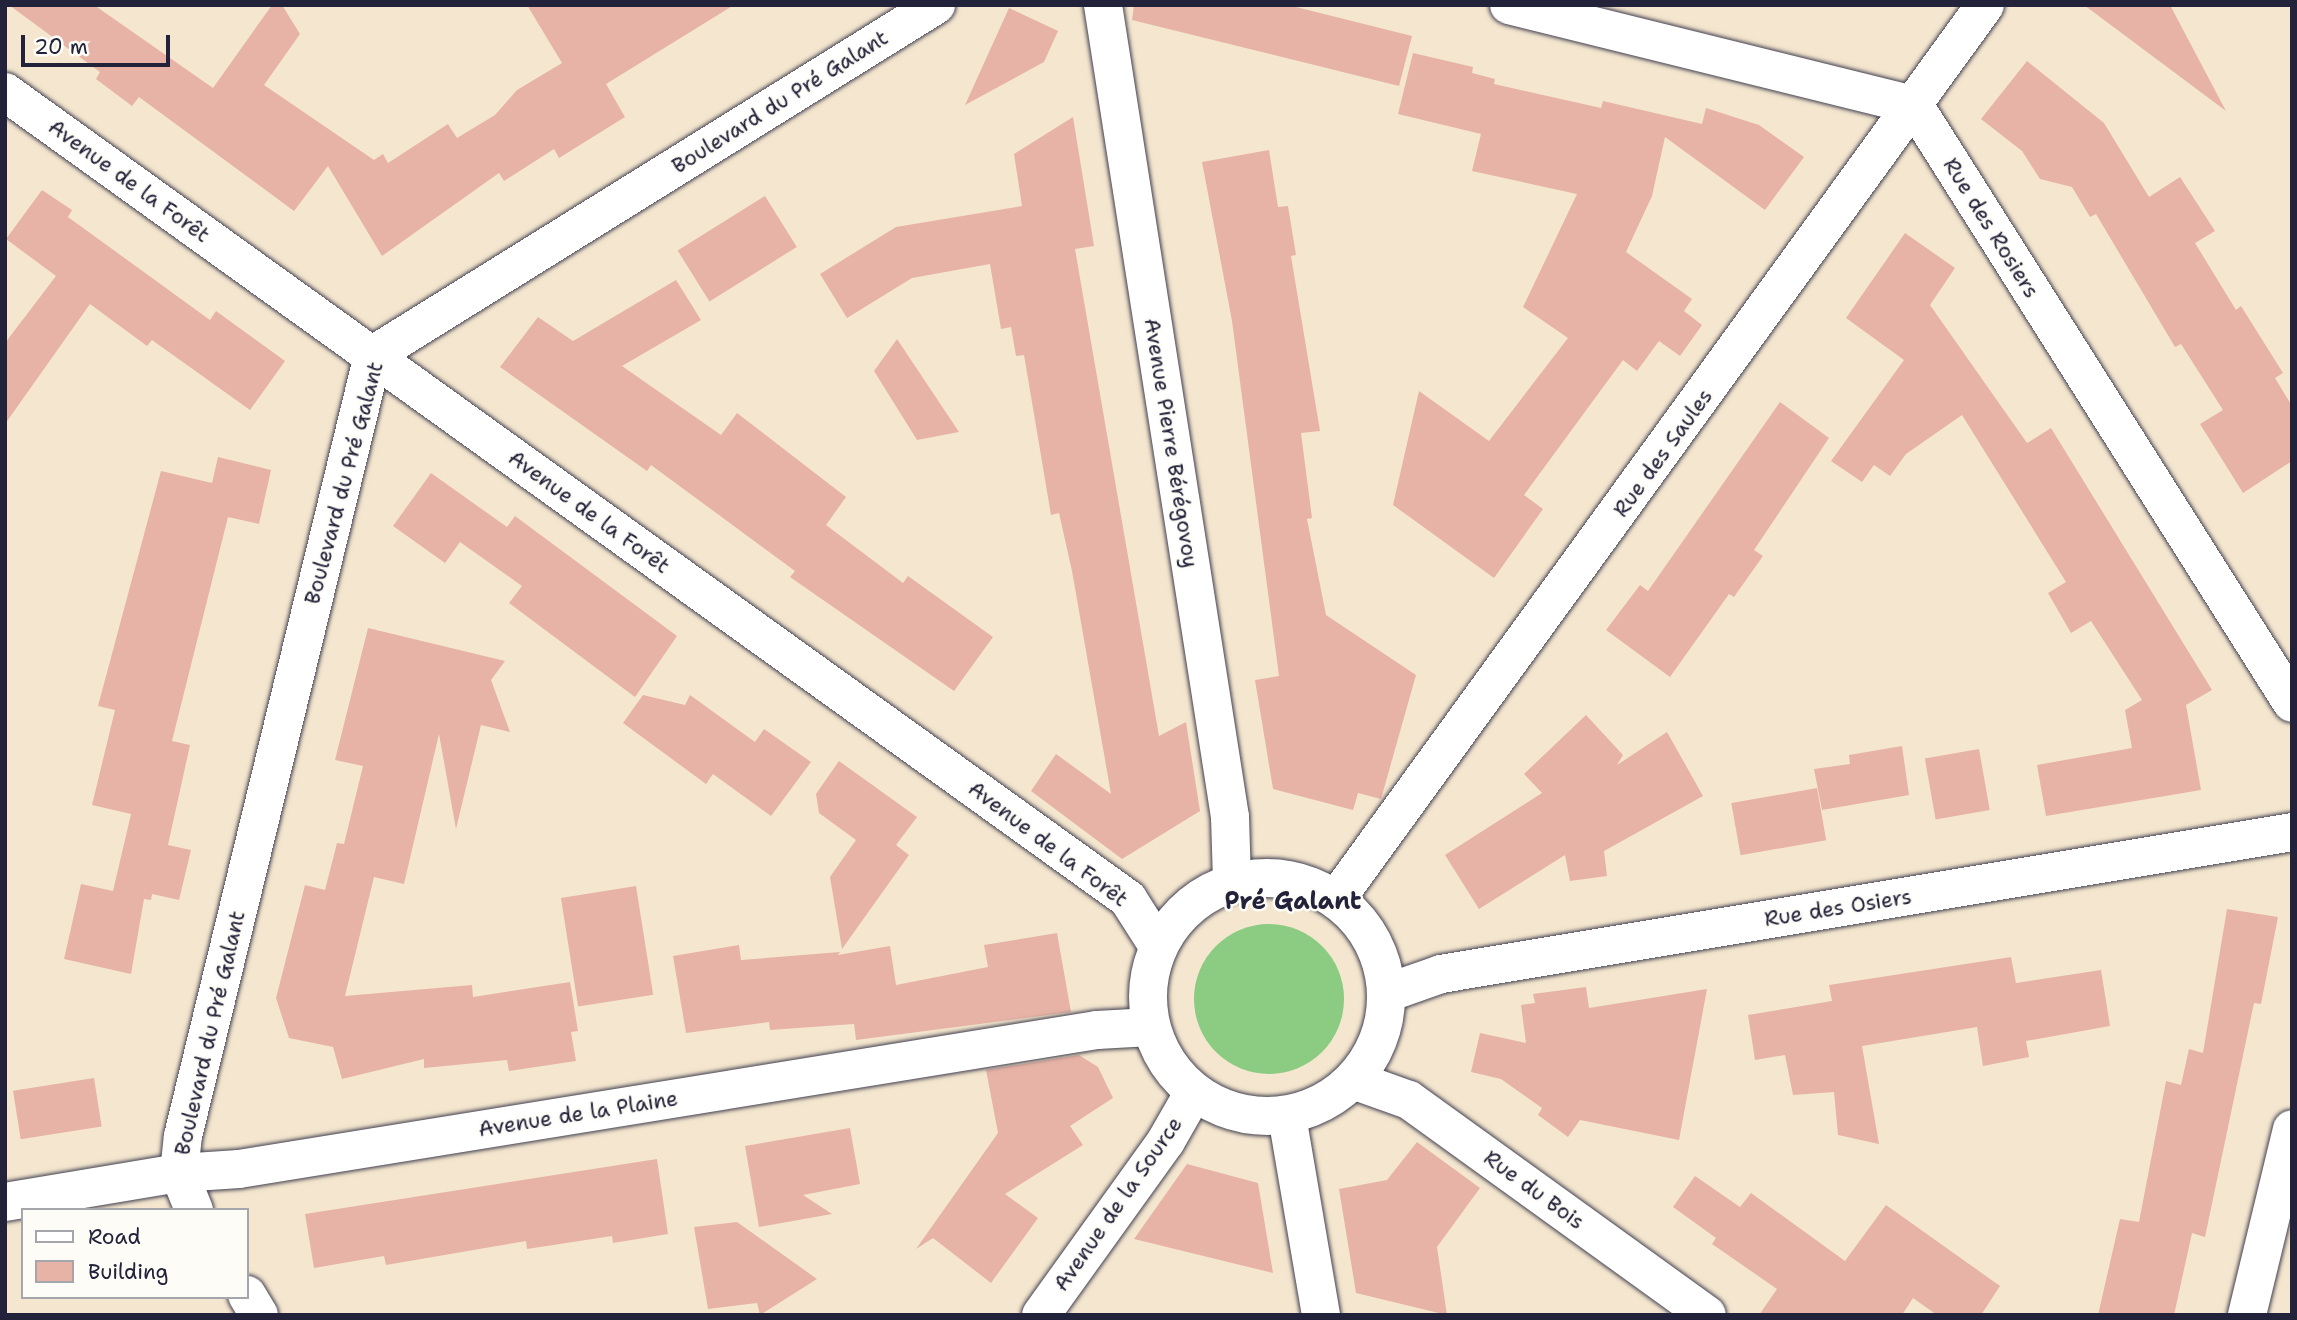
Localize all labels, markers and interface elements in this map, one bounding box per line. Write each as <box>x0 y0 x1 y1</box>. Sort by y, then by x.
scale bar <box>24 21 173 65</box>
street label: Boulevard du Pré Galant <box>667 25 893 179</box>
text: 20 m <box>34 33 88 61</box>
street label: Avenue de la Forêt <box>44 114 214 248</box>
street label: Rue des Rosiers <box>1938 153 2044 303</box>
street label: Avenue Pierre Bérégovoy <box>1139 316 1203 570</box>
street label: Boulevard du Pré Galant <box>299 359 389 607</box>
street label: Rue des Saules <box>1608 384 1718 522</box>
street label: Avenue de la Forêt <box>504 445 674 579</box>
street label: Avenue de la Forêt <box>963 776 1133 912</box>
street label: Rue des Osiers <box>1763 884 1913 932</box>
district label: Pré Galant <box>1225 888 1361 916</box>
street label: Boulevard du Pré Galant <box>170 908 250 1158</box>
street label: Avenue de la Plaine <box>476 1086 680 1142</box>
street label: Avenue de la Source <box>1048 1112 1188 1296</box>
street label: Rue du Bois <box>1479 1145 1589 1235</box>
legend <box>21 1208 248 1299</box>
text: Road <box>88 1223 141 1251</box>
text: Building <box>88 1258 168 1286</box>

